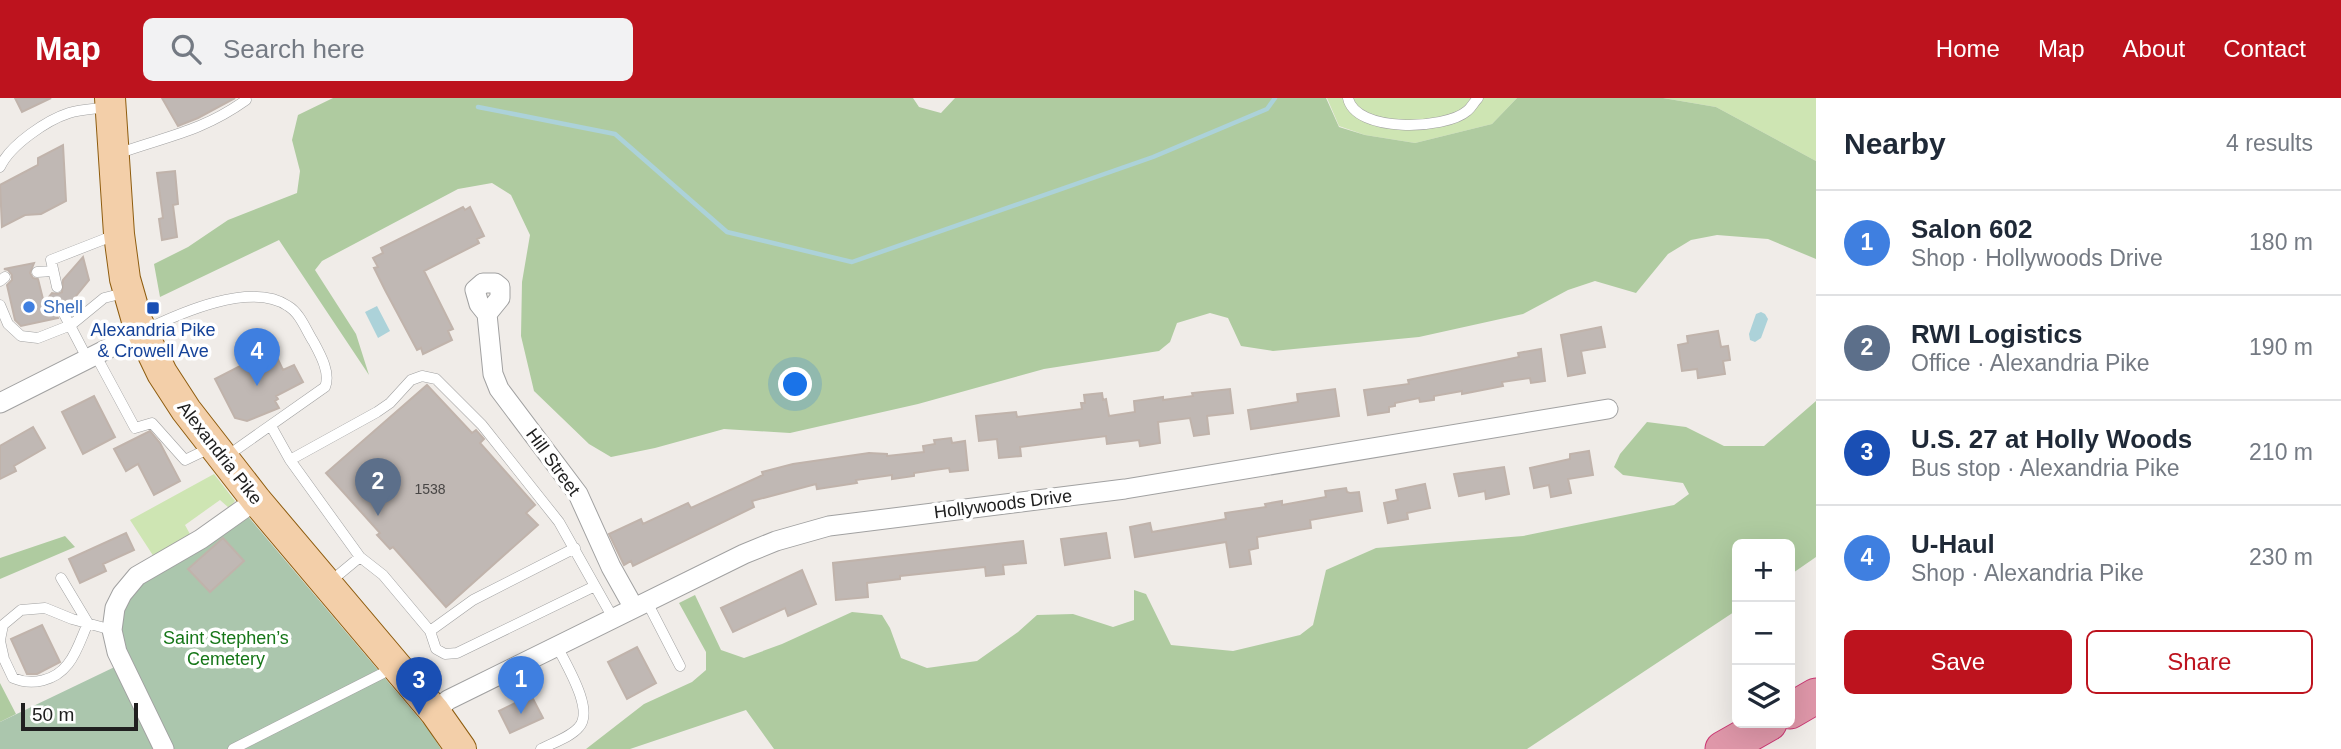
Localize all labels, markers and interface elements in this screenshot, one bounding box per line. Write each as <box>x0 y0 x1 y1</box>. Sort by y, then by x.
search box <box>143 18 633 81</box>
text: Map <box>35 30 101 67</box>
icon: search <box>167 30 205 68</box>
text: Search here <box>223 34 365 64</box>
text: Home <box>1936 35 2000 62</box>
text: Map <box>2038 35 2085 62</box>
text: About <box>2123 35 2185 62</box>
text: Contact <box>2223 35 2306 62</box>
text: Nearby <box>1844 127 1946 160</box>
text: 4 results <box>2226 130 2313 156</box>
text: Salon 602 <box>1911 214 2032 244</box>
text: 1 <box>1861 229 1873 255</box>
text: 180 m <box>2249 229 2313 255</box>
text: Shop · Hollywoods Drive <box>1911 245 2163 271</box>
place label: Shell <box>43 297 83 317</box>
marker: Shell <box>21 299 37 315</box>
marker: Alexandria Pike & Crowell Ave <box>145 300 161 316</box>
text: RWI Logistics <box>1911 319 2082 349</box>
place label: Alexandria Pike & Crowell Ave <box>90 320 216 361</box>
pin: 4 <box>234 328 280 386</box>
text: 2 <box>1861 334 1873 360</box>
text: 190 m <box>2249 334 2313 360</box>
text: Office · Alexandria Pike <box>1911 350 2150 376</box>
your location <box>778 367 812 401</box>
street label: Alexandria Pike <box>174 398 266 508</box>
text: U.S. 27 at Holly Woods <box>1911 424 2192 454</box>
street label: Hill Street <box>522 425 584 499</box>
text: 3 <box>1861 439 1873 465</box>
text: 210 m <box>2249 439 2313 465</box>
text: Bus stop · Alexandria Pike <box>1911 455 2179 481</box>
pin: 2 <box>355 458 401 516</box>
house number: 1538 <box>414 481 446 497</box>
street label: Hollywoods Drive <box>933 486 1073 522</box>
text: U-Haul <box>1911 529 1995 559</box>
map controls <box>1732 539 1795 728</box>
button: + <box>1732 539 1795 602</box>
text: 4 <box>1861 544 1873 570</box>
text: 230 m <box>2249 544 2313 570</box>
text: Shop · Alexandria Pike <box>1911 560 2144 586</box>
button: − <box>1732 602 1795 665</box>
park label: Saint Stephen’s Cemetery <box>163 628 289 669</box>
button: Save <box>1844 630 2072 694</box>
button: Share <box>2086 630 2313 694</box>
pin: 1 <box>498 656 544 714</box>
pin: 3 <box>396 657 442 715</box>
button: layers <box>1732 665 1795 728</box>
scale bar <box>21 700 138 732</box>
text: 50 m <box>32 704 74 725</box>

